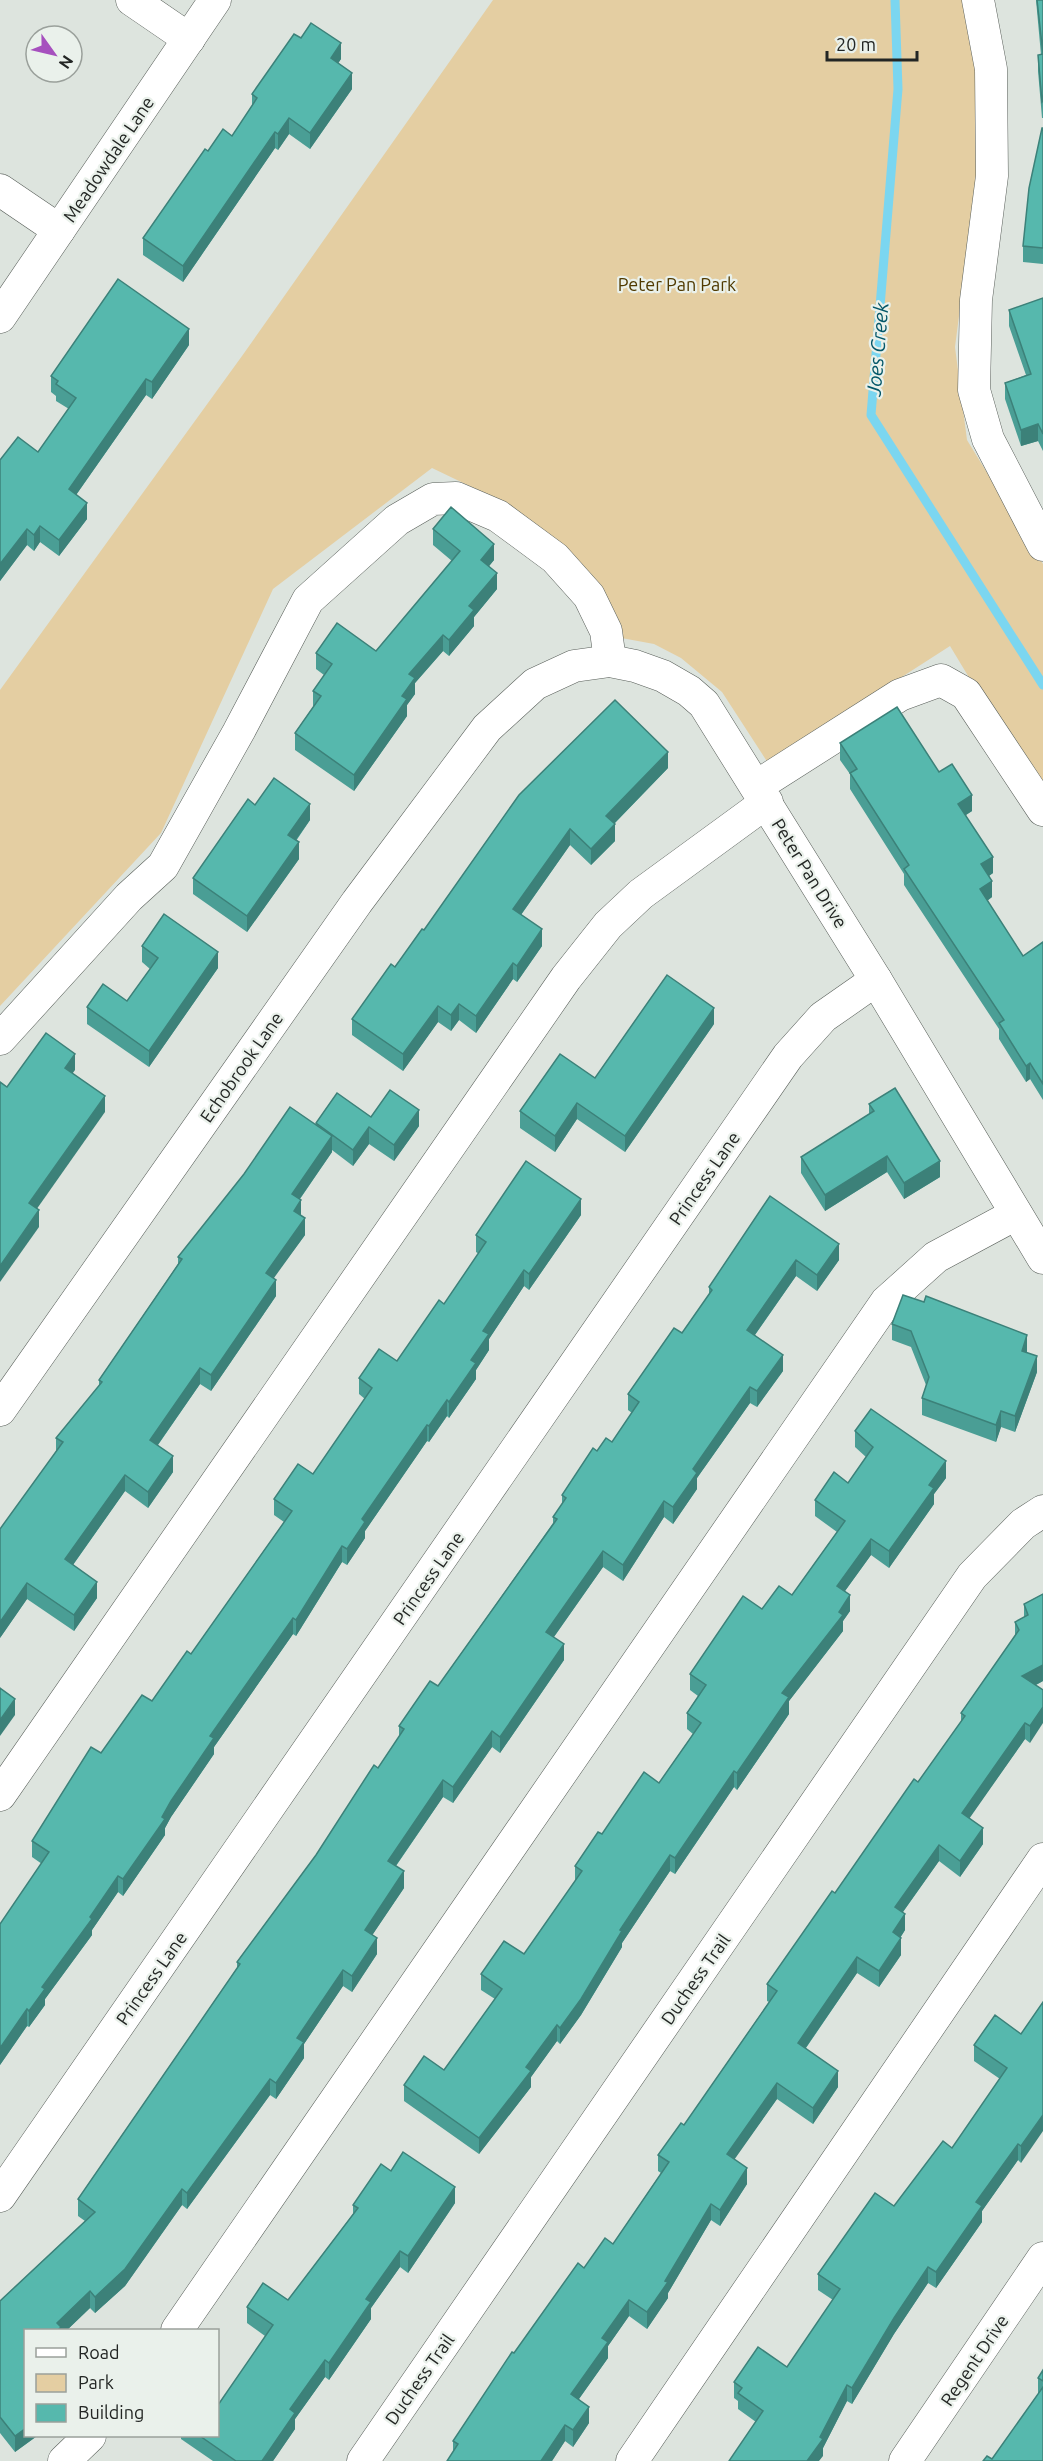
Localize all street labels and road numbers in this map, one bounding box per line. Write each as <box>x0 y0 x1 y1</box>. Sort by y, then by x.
street label: Meadowdale Lane <box>59 92 157 226</box>
street label: Peter Pan Drive <box>768 815 852 931</box>
street label: Echobrook Lane <box>196 1008 286 1126</box>
street label: Princess Lane <box>665 1128 743 1228</box>
street label: Princess Lane <box>389 1528 467 1628</box>
street label: Princess Lane <box>112 1928 190 2028</box>
street label: Duchess Trail <box>656 1930 734 2028</box>
street label: Regent Drive <box>936 2311 1012 2409</box>
street label: Duchess Trail <box>380 2330 458 2428</box>

